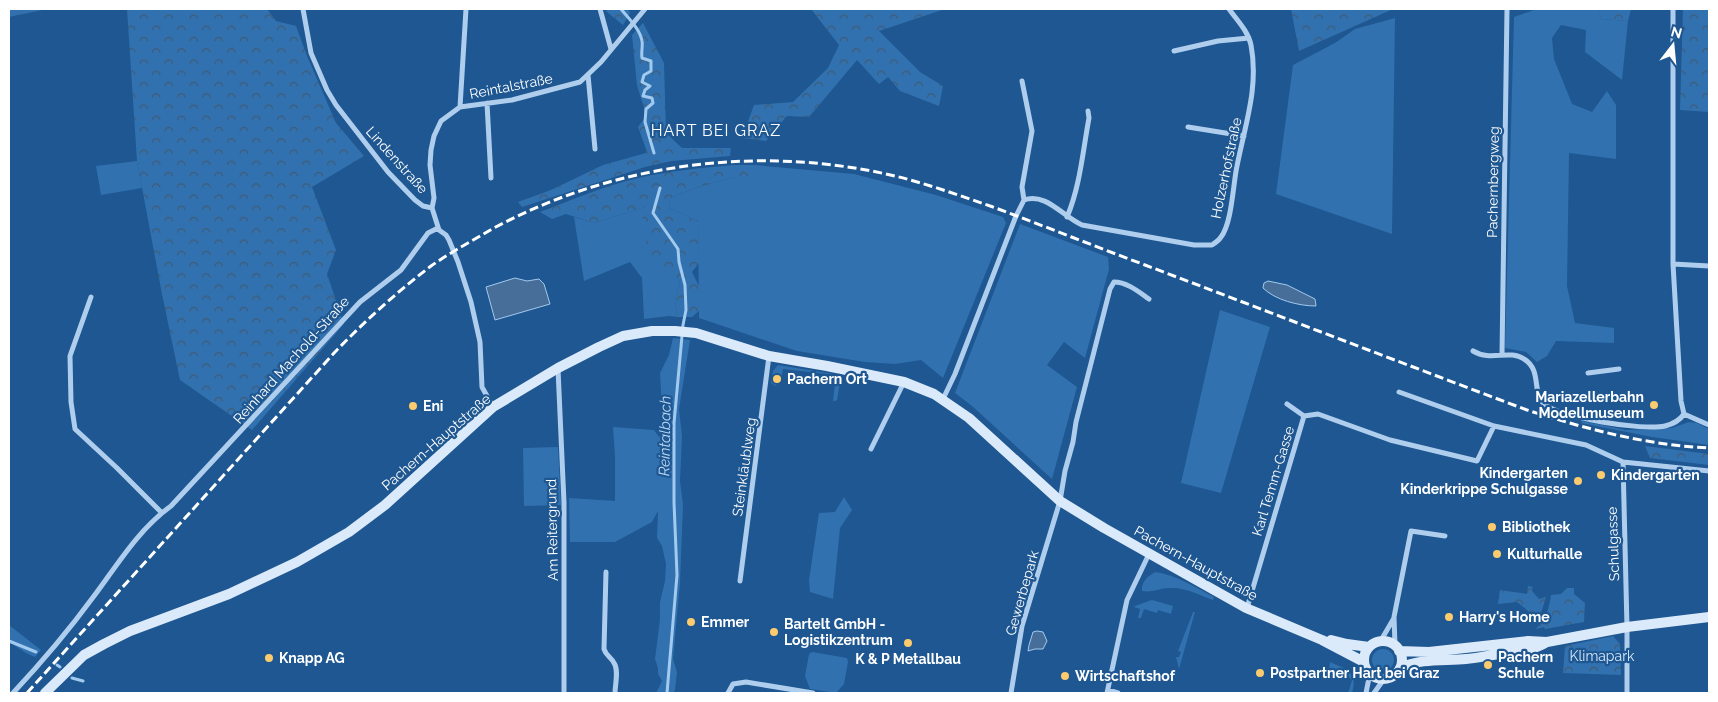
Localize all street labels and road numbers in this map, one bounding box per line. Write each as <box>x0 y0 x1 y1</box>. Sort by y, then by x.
street label: Reintalstraße <box>468 70 554 102</box>
street label: Holzerhofstraße <box>1207 116 1245 220</box>
street label: Lindenstraße <box>363 123 431 197</box>
street label: Pachernbergweg <box>1484 126 1502 238</box>
street label: Reinhard Machold-Straße <box>230 293 352 427</box>
street label: Pachern-Hauptstraße <box>378 390 494 494</box>
street label: Steinkläublweg <box>729 416 759 518</box>
street label: Karl Temm-Gasse <box>1249 424 1297 538</box>
street label: Am Reitergrund <box>543 479 561 581</box>
street label: Schulgasse <box>1604 506 1622 582</box>
street label: Pachern-Hauptstraße <box>1131 522 1261 604</box>
street label: Gewerbepark <box>1002 548 1042 637</box>

